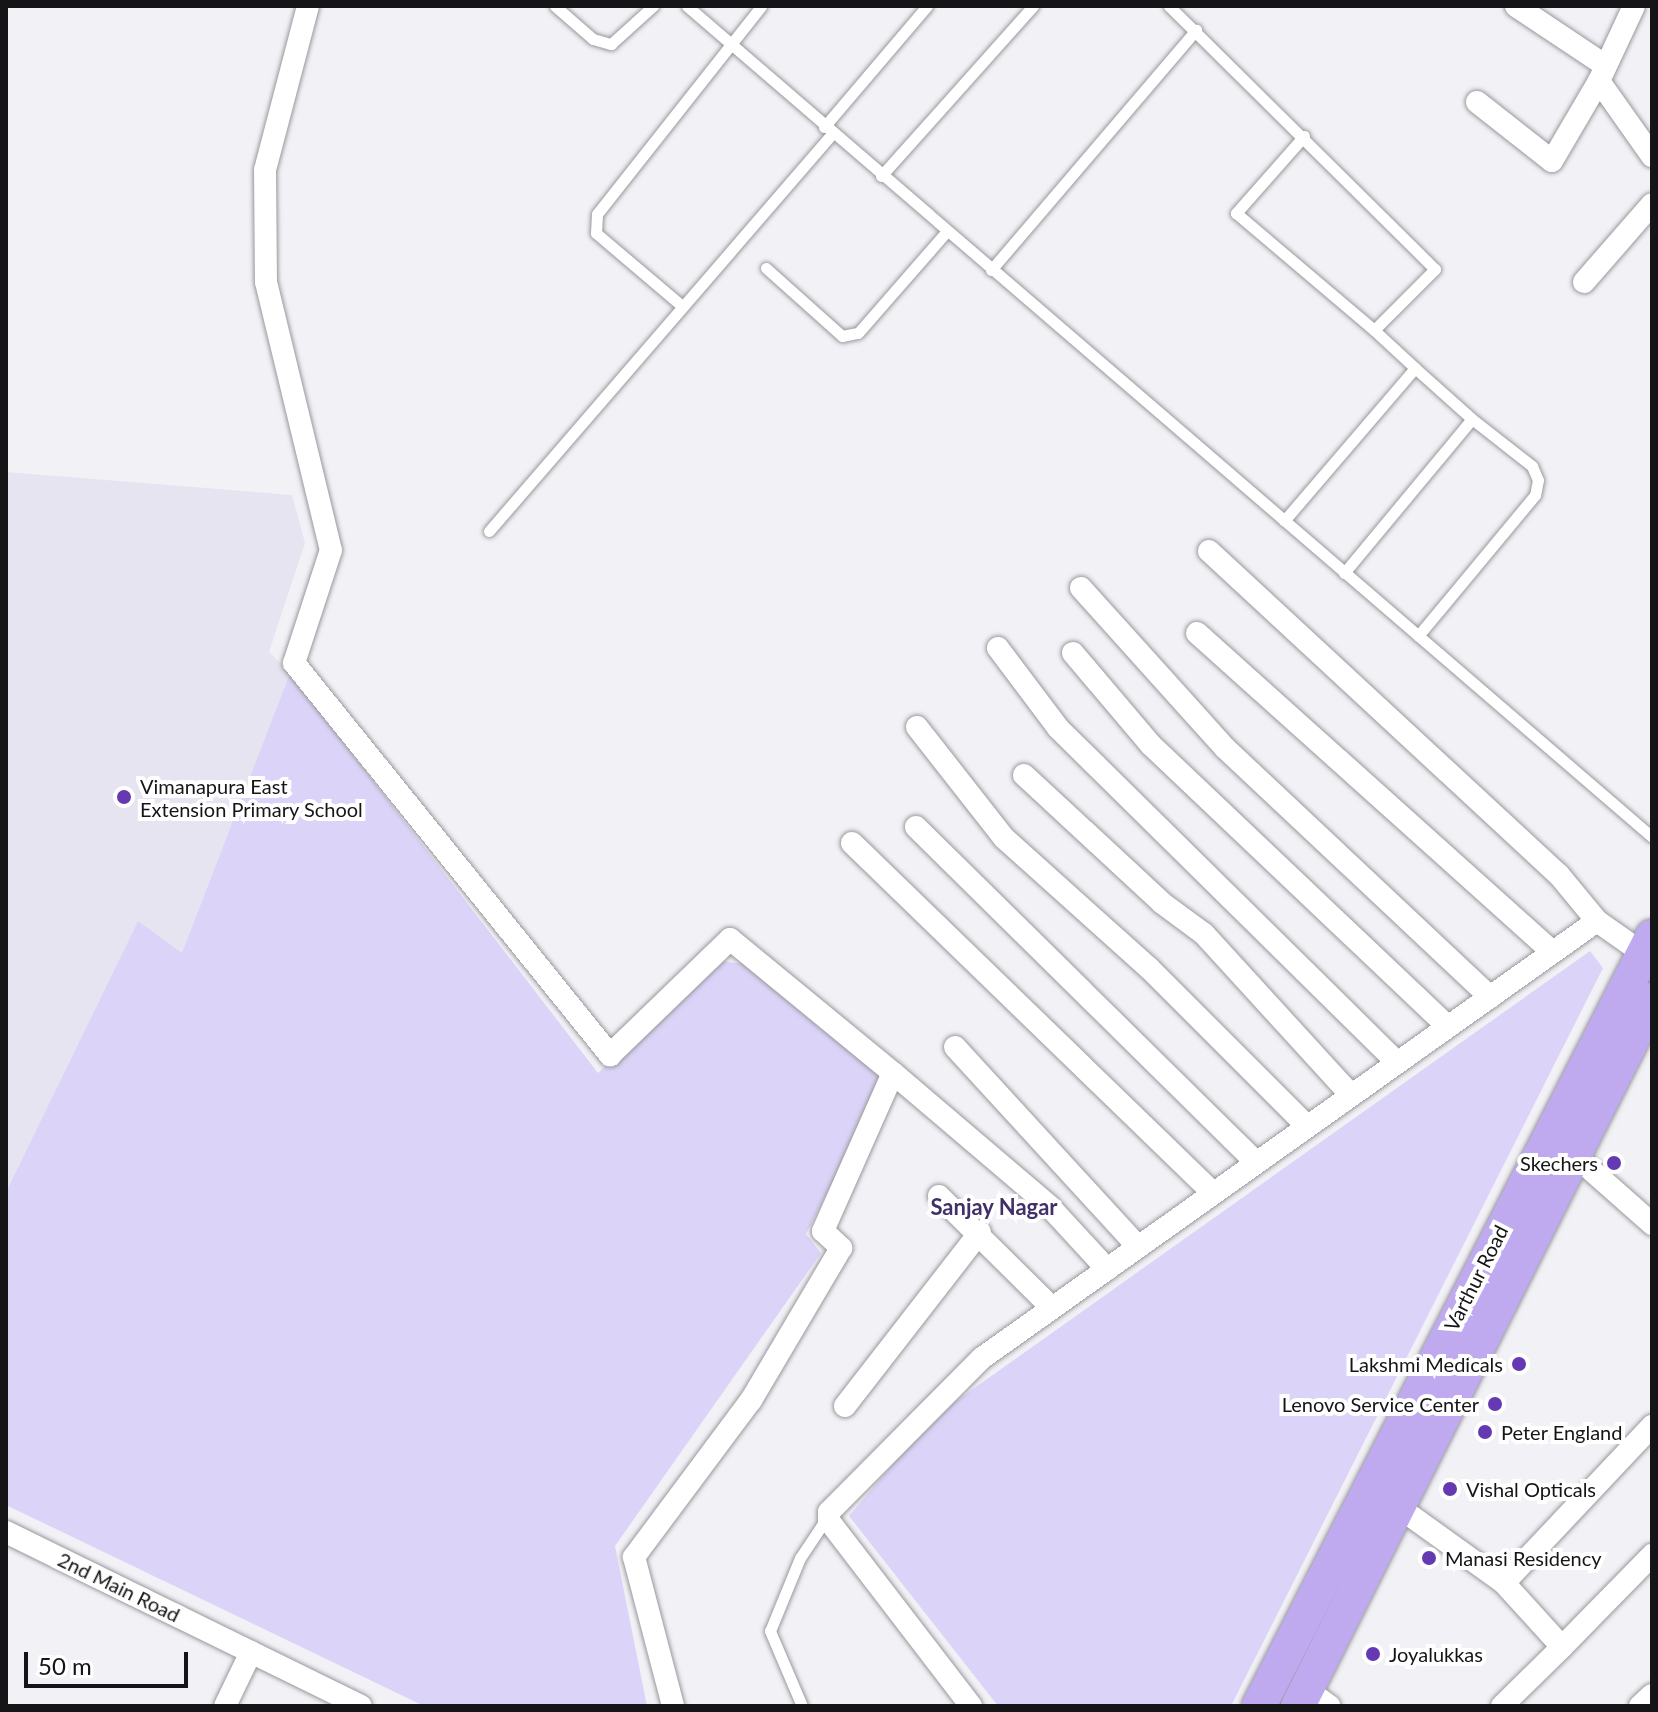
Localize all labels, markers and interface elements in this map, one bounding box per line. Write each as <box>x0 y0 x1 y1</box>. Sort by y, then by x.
place label: Vimanapura East Extension Primary School <box>140 774 363 821</box>
marker: Vimanapura East Extension Primary School <box>115 788 133 806</box>
place label: Skechers <box>1520 1151 1598 1175</box>
marker: Skechers <box>1605 1154 1623 1172</box>
district label: Sanjay Nagar <box>930 1194 1058 1220</box>
street label: Varthur Road <box>1439 1221 1513 1335</box>
place label: Lakshmi Medicals <box>1349 1352 1503 1376</box>
marker: Lakshmi Medicals <box>1510 1355 1528 1373</box>
place label: Lenovo Service Center <box>1282 1392 1479 1416</box>
marker: Lenovo Service Center <box>1486 1395 1504 1413</box>
place label: Peter England <box>1501 1420 1623 1444</box>
marker: Peter England <box>1476 1423 1494 1441</box>
place label: Vishal Opticals <box>1466 1477 1596 1501</box>
marker: Vishal Opticals <box>1441 1480 1459 1498</box>
place label: Manasi Residency <box>1445 1546 1602 1570</box>
street label: 2nd Main Road <box>54 1547 184 1627</box>
marker: Manasi Residency <box>1420 1549 1438 1567</box>
scale bar <box>28 1636 192 1686</box>
place label: Joyalukkas <box>1389 1642 1483 1666</box>
marker: Joyalukkas <box>1364 1645 1382 1663</box>
text: 50 m <box>38 1651 92 1680</box>

